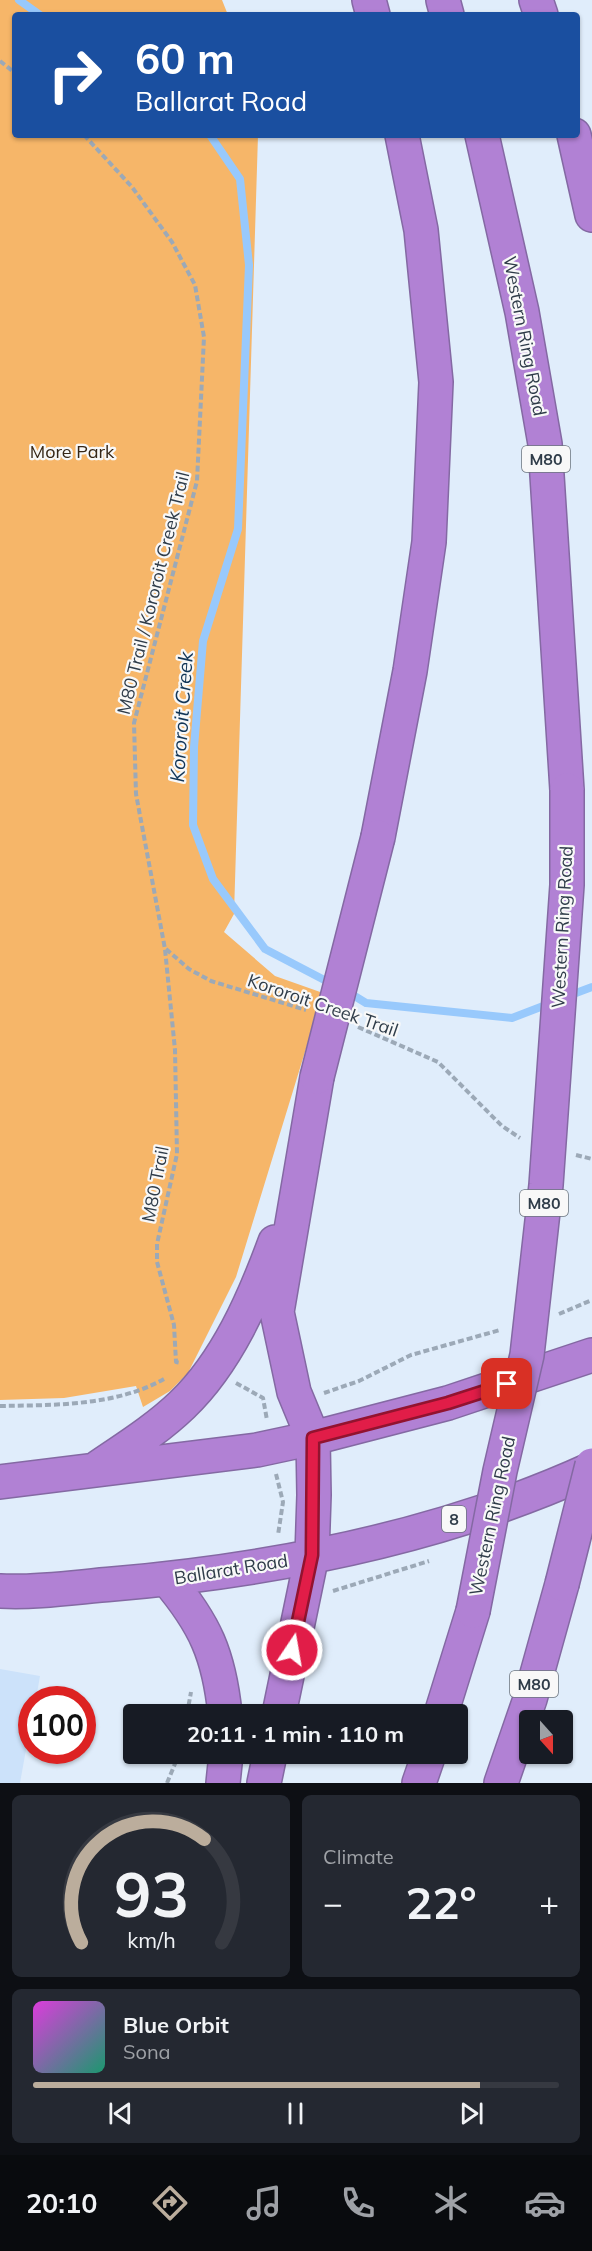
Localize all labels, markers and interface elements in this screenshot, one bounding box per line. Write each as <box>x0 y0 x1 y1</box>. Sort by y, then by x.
text: 60 m <box>135 32 235 85</box>
icon: right <box>36 36 114 114</box>
text: Ballarat Road <box>135 84 307 118</box>
street label: Western Ring Road <box>498 254 552 418</box>
park label: More Park <box>30 440 115 463</box>
road number: M80 <box>522 446 570 472</box>
street label: M80 Trail / Kororoit Creek Trail <box>112 469 194 717</box>
water label: Kororoit Creek <box>164 651 198 783</box>
street label: Western Ring Road <box>546 845 578 1009</box>
street label: Kororoit Creek Trail <box>245 968 401 1042</box>
street label: M80 Trail <box>136 1144 174 1224</box>
road number: M80 <box>520 1190 568 1216</box>
pin <box>481 1358 532 1409</box>
icon: arrive <box>490 1367 523 1400</box>
street label: Western Ring Road <box>464 1434 520 1598</box>
road number: 8 <box>442 1506 466 1532</box>
street label: Ballarat Road <box>173 1549 289 1589</box>
position arrow <box>260 1618 324 1682</box>
road number: M80 <box>510 1671 558 1697</box>
speed limit sign: 100 <box>18 1686 96 1764</box>
north arrow <box>519 1710 573 1764</box>
map controls <box>519 1710 573 1764</box>
text: 20:11 · 1 min · 110 m <box>187 1720 404 1748</box>
text: Climate <box>323 1844 394 1869</box>
text: 93 <box>114 1854 188 1933</box>
text: 22° <box>405 1874 477 1930</box>
text: − <box>323 1882 343 1923</box>
text: + <box>539 1882 559 1923</box>
text: km/h <box>127 1926 175 1953</box>
text: Blue Orbit <box>123 2011 229 2039</box>
text: Sona <box>123 2039 171 2064</box>
icon: previous <box>104 2097 137 2130</box>
icon: pause <box>279 2097 312 2130</box>
icon: next <box>455 2097 488 2130</box>
icon: directions <box>149 2182 191 2224</box>
icon: music <box>243 2182 285 2224</box>
icon: phone <box>337 2182 379 2224</box>
icon: climate <box>430 2182 472 2224</box>
icon: car <box>524 2182 566 2224</box>
text: 20:10 <box>26 2186 97 2220</box>

